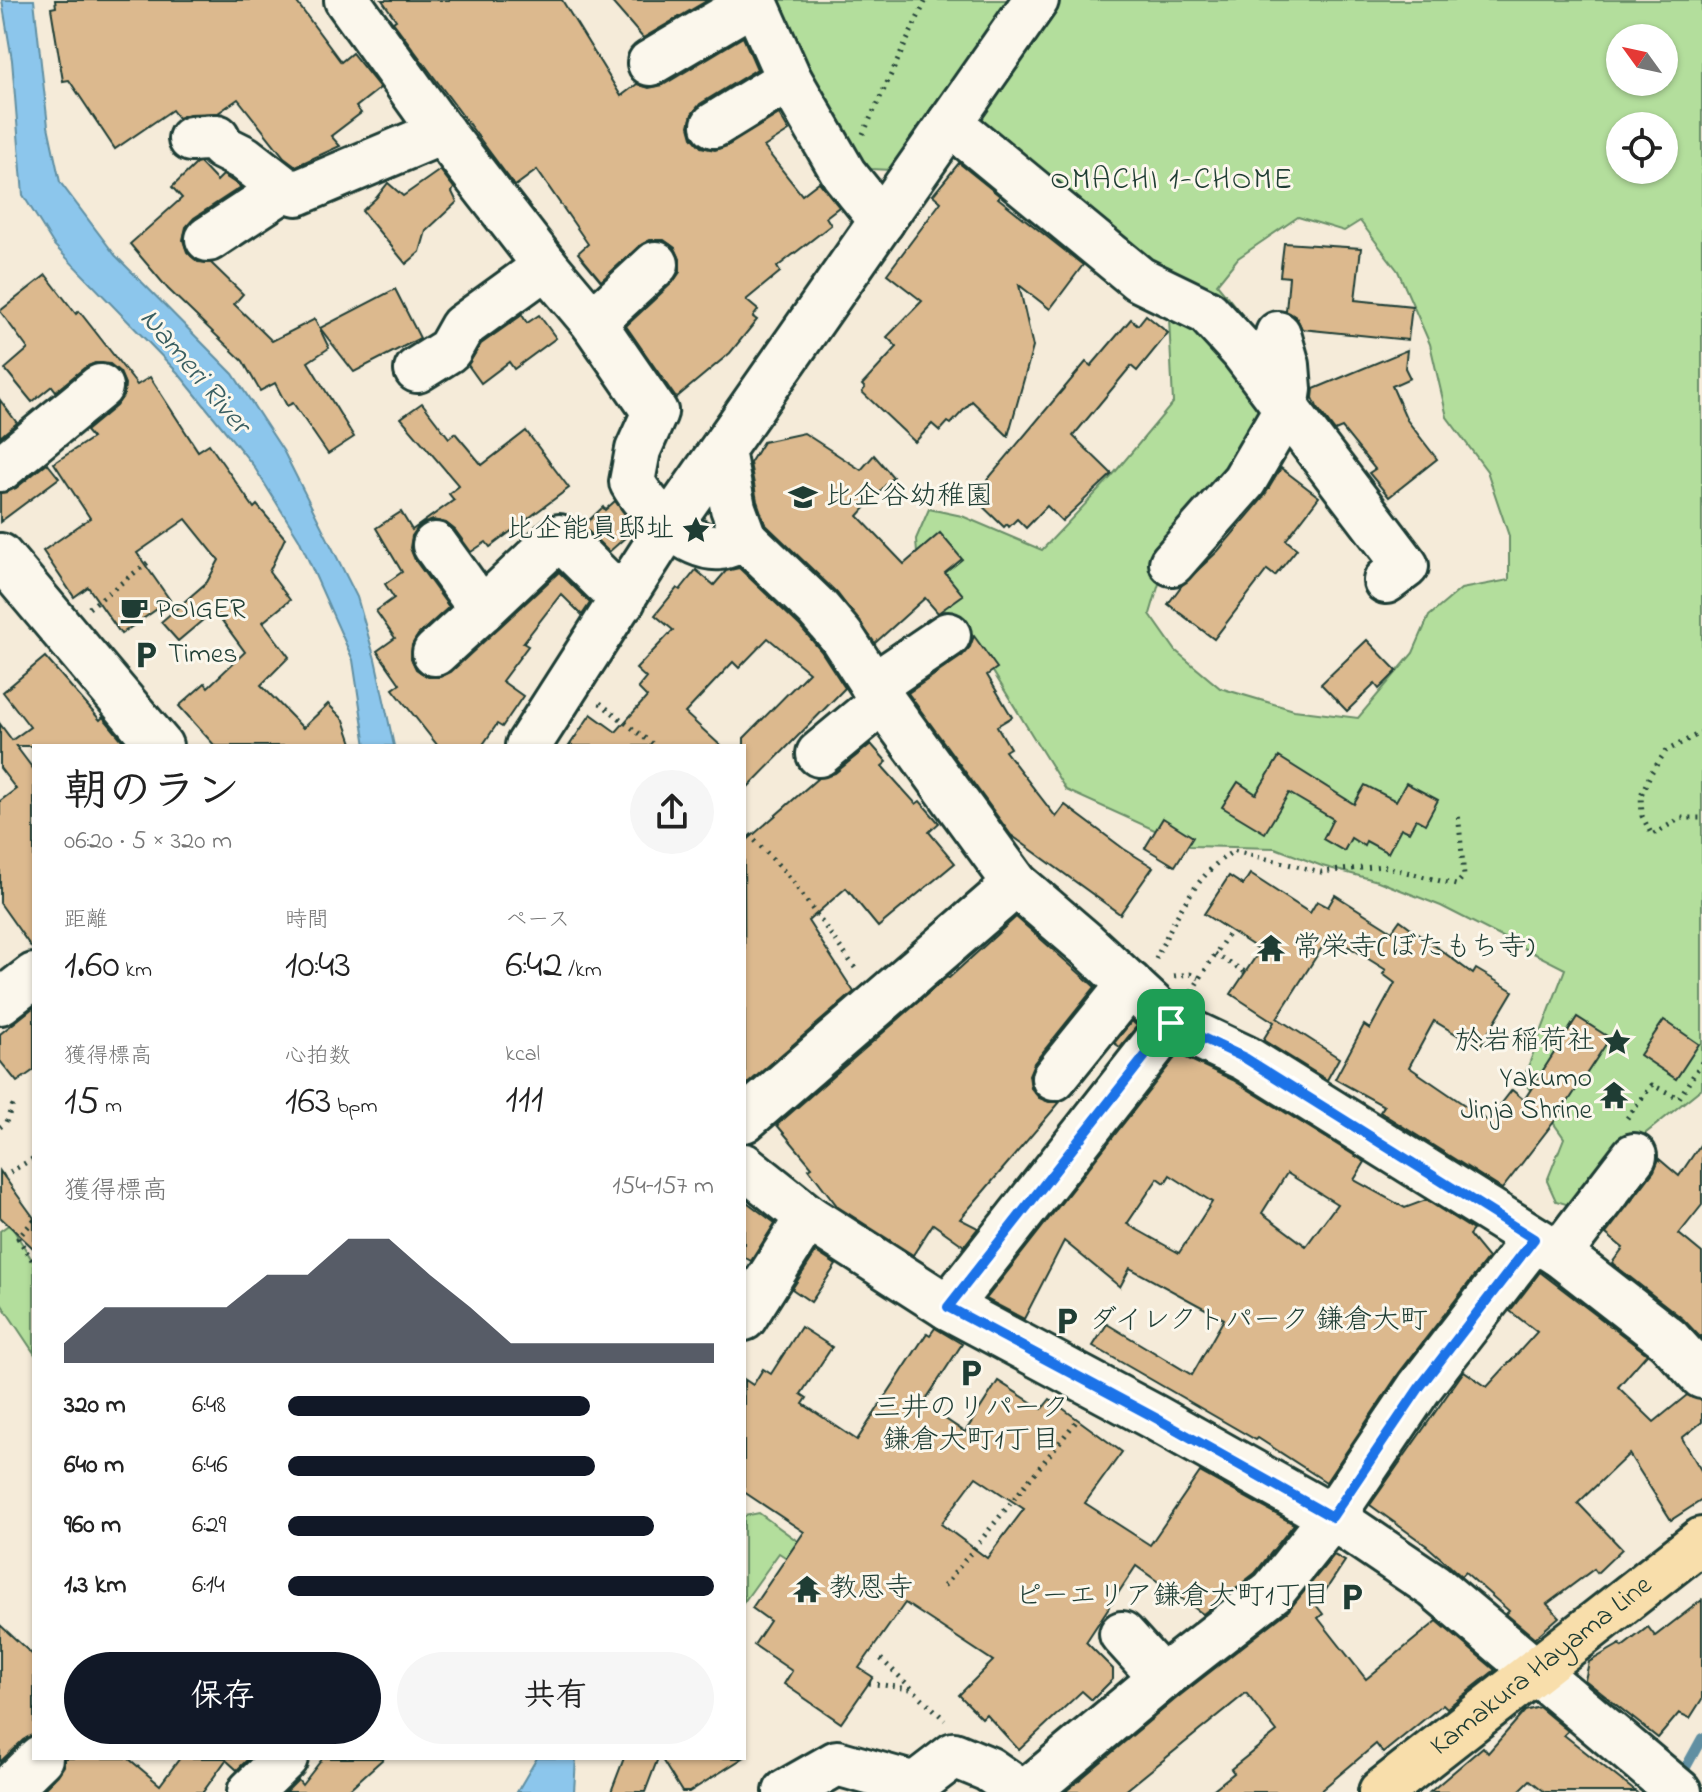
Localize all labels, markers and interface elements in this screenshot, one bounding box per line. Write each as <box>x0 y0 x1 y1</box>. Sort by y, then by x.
north arrow <box>1606 24 1678 96</box>
map controls <box>1606 24 1678 184</box>
button: locate <box>1606 112 1678 184</box>
district label: OMACHI 1-CHOME <box>1050 159 1294 203</box>
water label: Nameri River <box>128 299 262 447</box>
place label: 比企谷幼稚園 <box>825 477 993 518</box>
school or university icon: 比企谷幼稚園 <box>788 482 818 512</box>
place label: 比企能員邸址 <box>506 510 674 551</box>
place icon: 比企能員邸址 <box>681 515 711 545</box>
place label: POIGER <box>156 590 246 631</box>
cafe icon: POIGER <box>119 595 149 625</box>
place label: Times <box>168 635 238 676</box>
parking icon: Times <box>131 640 161 670</box>
text: 朝のラン <box>64 761 240 825</box>
button: share <box>630 770 714 854</box>
text: 06:20 · 5 × 320 m <box>64 823 232 861</box>
text: 距離 <box>64 905 108 937</box>
text: 時間 <box>285 905 329 937</box>
text: ペース <box>505 905 570 937</box>
place label: 常栄寺(ぼたもち寺) <box>1293 928 1535 969</box>
temple icon: 常栄寺(ぼたもち寺) <box>1256 933 1286 963</box>
text: 1.60 <box>64 937 120 996</box>
text: 10:43 <box>285 937 351 996</box>
text: 6:42 <box>505 937 563 996</box>
text: km <box>120 955 152 987</box>
text: /km <box>563 955 602 987</box>
pin <box>1137 989 1205 1057</box>
icon: arrive <box>1149 1001 1193 1045</box>
place label: 於岩稲荷社 <box>1455 1022 1595 1063</box>
place icon: 於岩稲荷社 <box>1602 1027 1632 1057</box>
text: kcal <box>505 1039 540 1071</box>
text: 獲得標高 <box>64 1041 152 1073</box>
text: 心拍数 <box>285 1041 351 1073</box>
place label: Yakumo Jinja Shrine <box>1460 1059 1592 1132</box>
text: 111 <box>505 1071 544 1130</box>
text: 15 <box>64 1073 100 1132</box>
text: 163 <box>285 1073 332 1132</box>
temple icon: Yakumo Jinja Shrine <box>1599 1080 1629 1110</box>
text: m <box>100 1091 122 1123</box>
text: bpm <box>332 1091 378 1123</box>
text: 154–157 m <box>612 1168 714 1206</box>
text: 獲得標高 <box>64 1173 168 1211</box>
place label: ダイレクトパーク 鎌倉大町 <box>1089 1301 1428 1342</box>
parking icon: ダイレクトパーク 鎌倉大町 <box>1052 1306 1082 1336</box>
parking icon: 三井のリパーク 鎌倉大町1丁目 <box>956 1358 986 1388</box>
text: 320 m <box>64 1387 126 1425</box>
text: 6:48 <box>192 1387 226 1425</box>
place label: 三井のリパーク 鎌倉大町1丁目 <box>873 1389 1069 1462</box>
text: 640 m <box>64 1447 124 1485</box>
text: 6:46 <box>192 1447 228 1485</box>
text: 960 m <box>64 1507 121 1545</box>
text: 6:29 <box>192 1507 226 1545</box>
street label: Kamakura Hayama Line <box>1422 1566 1662 1766</box>
text: 1.3 km <box>64 1567 126 1605</box>
text: 6:14 <box>192 1567 225 1605</box>
place label: 教恩寺 <box>829 1569 913 1610</box>
temple icon: 教恩寺 <box>792 1574 822 1604</box>
place label: ピーエリア鎌倉大町1丁目 <box>1014 1577 1330 1618</box>
parking icon: ピーエリア鎌倉大町1丁目 <box>1337 1582 1367 1612</box>
button: 保存 <box>64 1652 381 1744</box>
button: 共有 <box>397 1652 714 1744</box>

